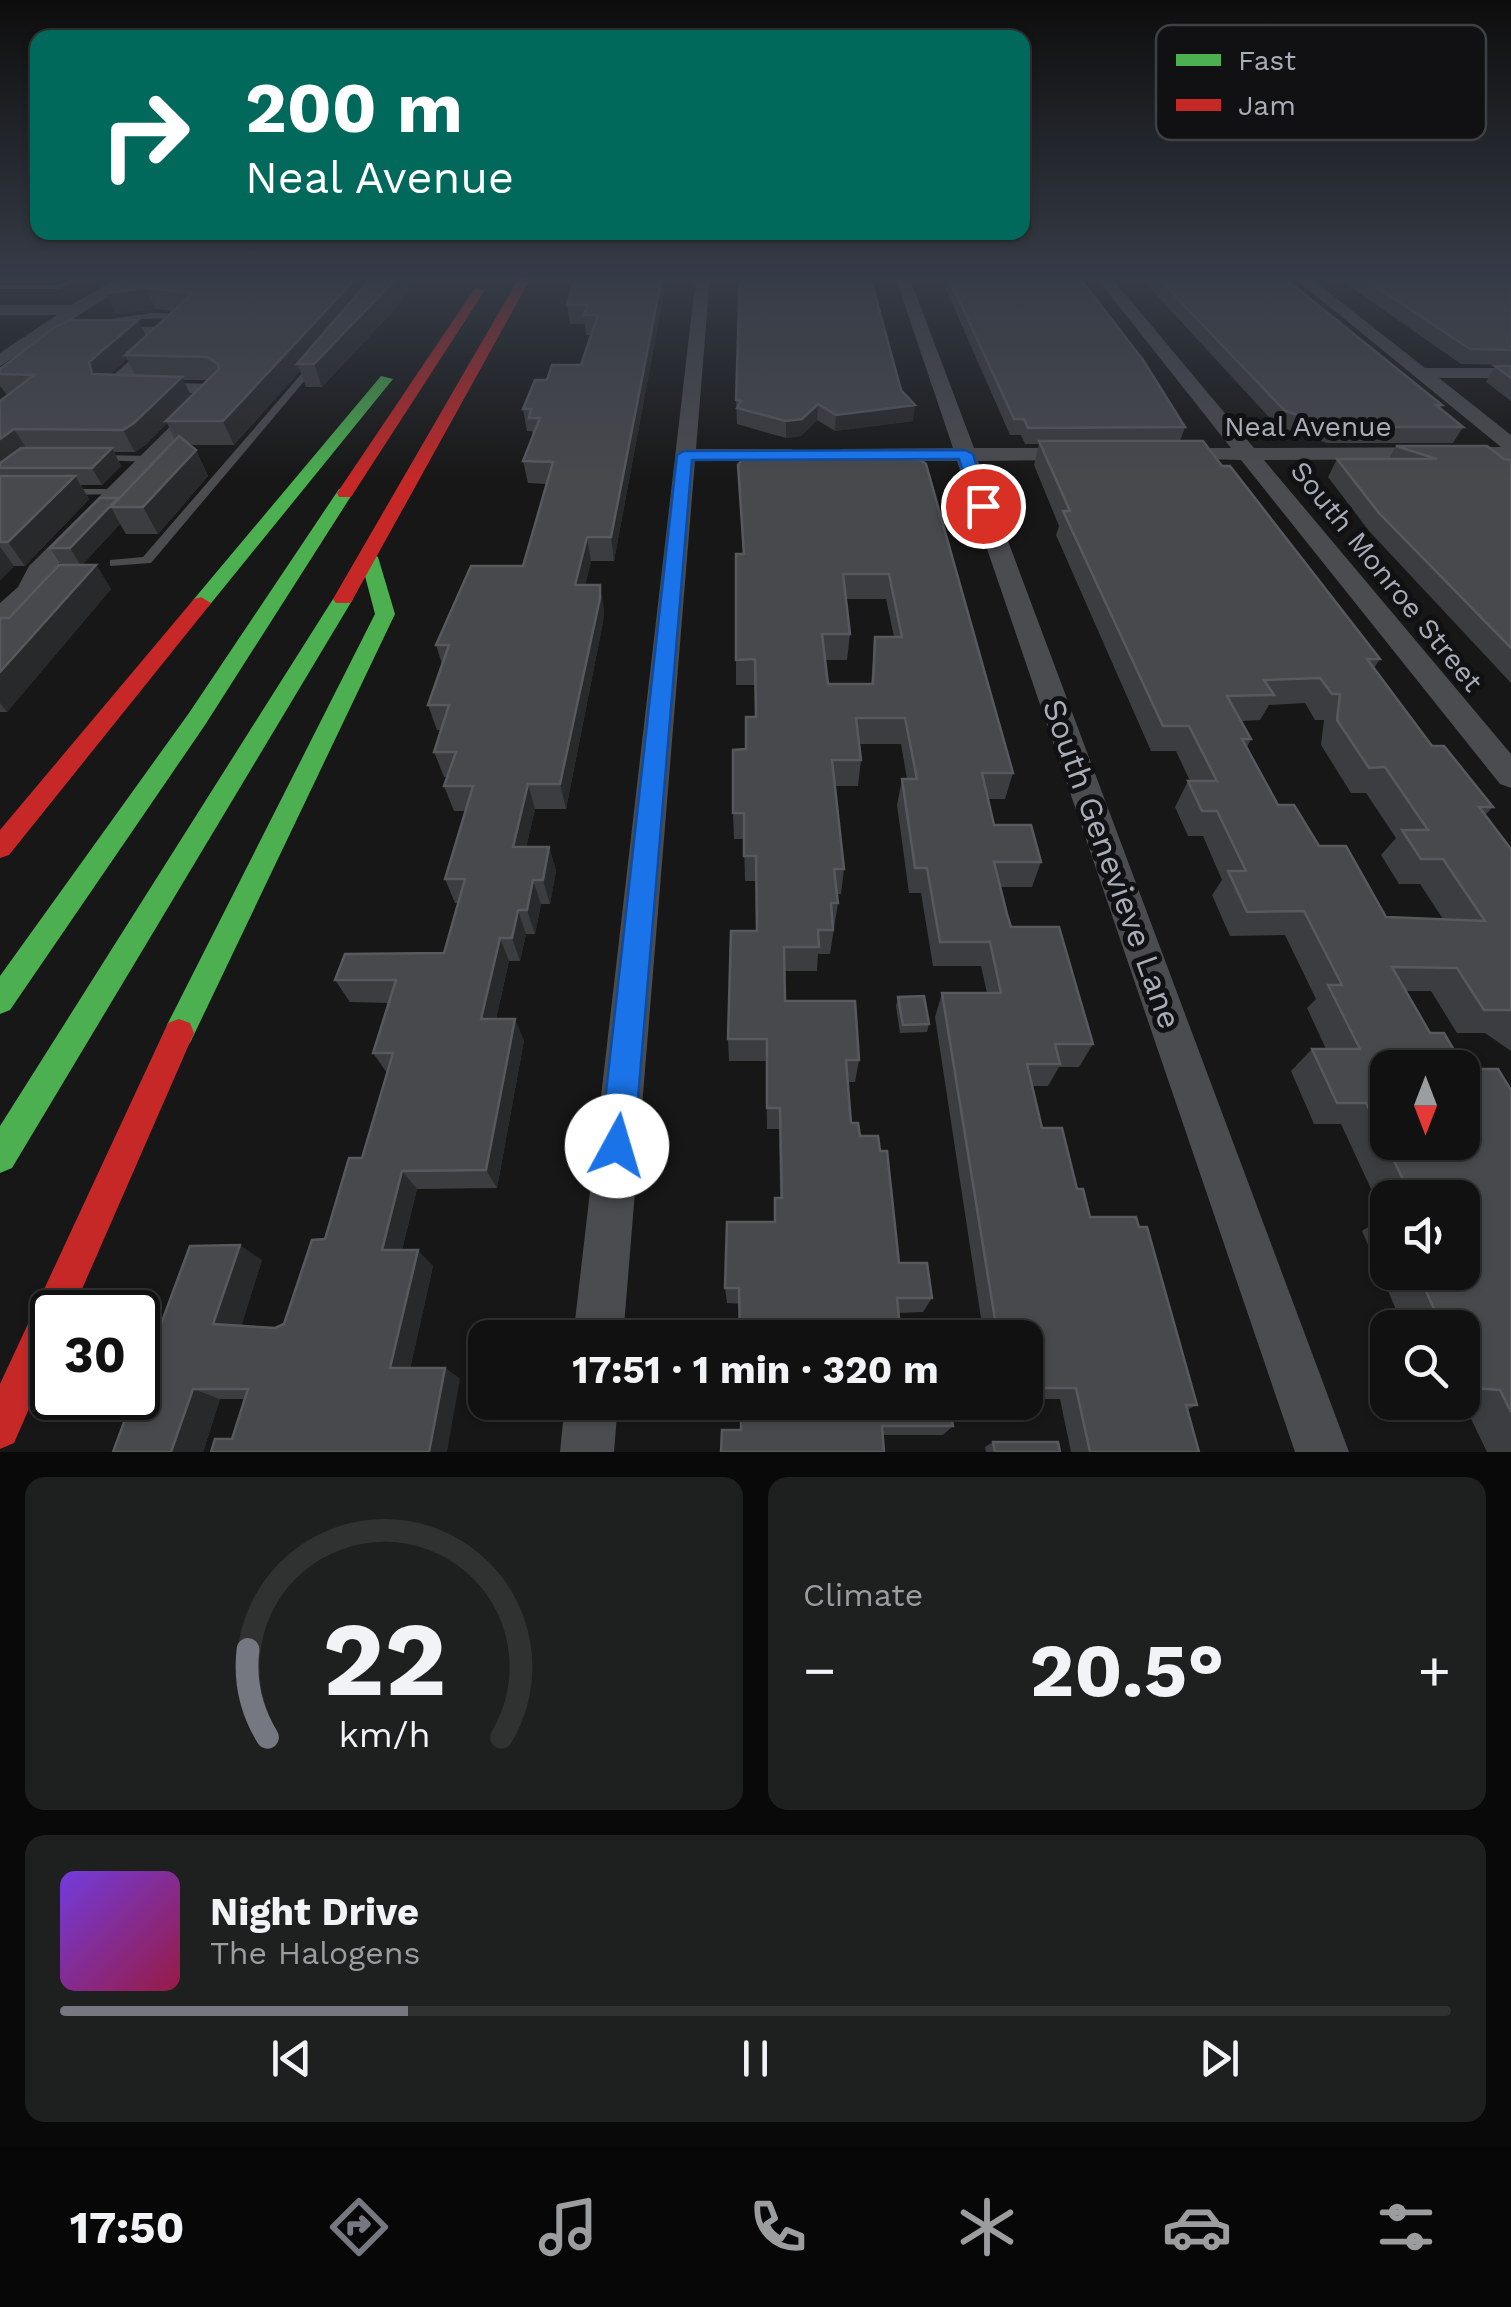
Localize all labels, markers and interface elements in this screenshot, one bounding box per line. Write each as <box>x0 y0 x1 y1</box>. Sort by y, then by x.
legend <box>1156 25 1486 140</box>
text: Fast <box>1238 44 1296 77</box>
text: 200 m <box>245 67 463 149</box>
icon: right <box>80 70 210 200</box>
text: Jam <box>1238 89 1296 122</box>
text: Neal Avenue <box>245 151 514 204</box>
street label: Neal Avenue <box>1224 410 1392 443</box>
street label: South Monroe Street <box>1284 455 1490 698</box>
pin <box>941 464 1026 549</box>
icon: arrive <box>956 479 1011 534</box>
street label: South Genevieve Lane <box>1035 694 1189 1034</box>
north arrow <box>1370 1050 1480 1160</box>
map controls <box>1370 1050 1480 1420</box>
position arrow <box>565 1094 669 1198</box>
button: sound <box>1370 1180 1480 1290</box>
speed limit sign: 30 <box>30 1290 160 1420</box>
button: search <box>1370 1310 1480 1420</box>
text: 17:51 · 1 min · 320 m <box>572 1348 939 1392</box>
text: Climate <box>803 1576 923 1614</box>
text: 22 <box>322 1598 446 1720</box>
text: 20.5° <box>1030 1626 1224 1714</box>
text: − <box>803 1638 836 1702</box>
text: + <box>1418 1638 1451 1702</box>
text: km/h <box>338 1714 430 1756</box>
text: Night Drive <box>210 1890 419 1934</box>
text: The Halogens <box>210 1934 420 1972</box>
icon: previous <box>264 2031 319 2086</box>
icon: pause <box>728 2031 783 2086</box>
icon: next <box>1192 2031 1247 2086</box>
icon: directions <box>324 2192 394 2262</box>
icon: music <box>533 2192 603 2262</box>
icon: phone <box>743 2192 813 2262</box>
icon: climate <box>952 2192 1022 2262</box>
icon: car <box>1162 2192 1232 2262</box>
icon: filters <box>1371 2192 1441 2262</box>
text: 17:50 <box>70 2201 184 2254</box>

